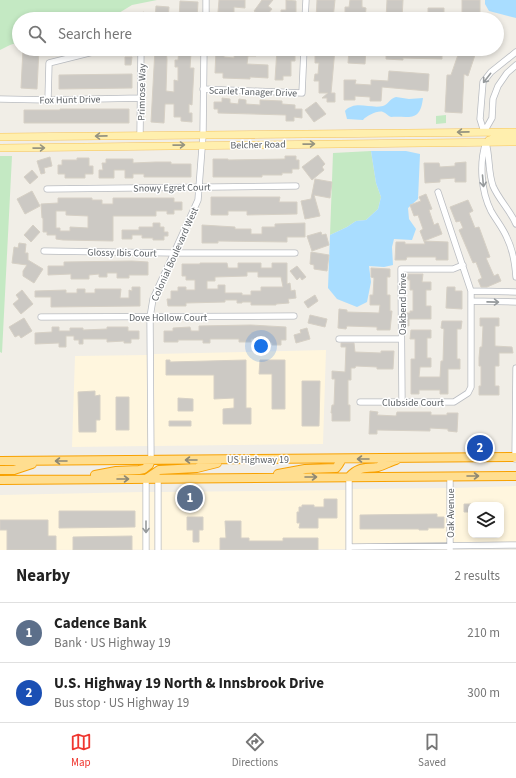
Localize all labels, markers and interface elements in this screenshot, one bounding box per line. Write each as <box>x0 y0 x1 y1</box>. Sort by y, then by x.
search box <box>12 12 504 56</box>
icon: search <box>26 23 48 45</box>
text: Search here <box>58 24 132 45</box>
street label: Primrose Way <box>135 63 150 121</box>
one-way arrow <box>482 72 491 83</box>
street label: Scarlet Tanager Drive <box>209 83 297 101</box>
street label: Fox Hunt Drive <box>39 92 101 108</box>
one-way arrow <box>457 128 470 136</box>
one-way arrow <box>95 132 108 139</box>
street label: Belcher Road <box>230 138 286 152</box>
one-way arrow <box>302 140 315 148</box>
one-way arrow <box>172 142 185 149</box>
one-way arrow <box>32 144 45 151</box>
one-way arrow <box>480 174 487 187</box>
street label: Snowy Egret Court <box>133 180 211 196</box>
street label: Colonial Boulevard West <box>148 205 202 304</box>
street label: Glossy Ibis Court <box>87 245 157 261</box>
street label: Oakbend Drive <box>396 273 410 335</box>
one-way arrow <box>486 298 499 306</box>
street label: Dove Hollow Court <box>129 311 208 325</box>
your location <box>251 336 271 356</box>
street label: Clubside Court <box>382 396 445 410</box>
pin: 2 <box>467 433 493 463</box>
street label: US Highway 19 <box>227 453 289 467</box>
one-way arrow <box>357 455 370 462</box>
one-way arrow <box>185 456 198 464</box>
one-way arrow <box>55 457 68 465</box>
one-way arrow <box>466 472 479 480</box>
one-way arrow <box>304 473 317 481</box>
one-way arrow <box>116 475 129 483</box>
pin: 1 <box>177 483 203 513</box>
street label: Oak Avenue <box>444 488 458 538</box>
map controls <box>468 502 504 538</box>
button: layers <box>468 502 504 538</box>
one-way arrow <box>142 520 150 533</box>
text: Nearby <box>16 564 70 588</box>
text: 2 results <box>455 567 500 585</box>
text: Cadence Bank <box>54 613 147 634</box>
text: 1 <box>26 624 32 642</box>
text: 210 m <box>467 624 500 642</box>
text: Bank · US Highway 19 <box>54 634 171 652</box>
text: U.S. Highway 19 North & Innsbrook Drive <box>54 673 324 694</box>
text: 2 <box>26 684 32 702</box>
text: 300 m <box>467 684 500 702</box>
text: Bus stop · US Highway 19 <box>54 694 189 712</box>
tab: Map <box>70 731 92 770</box>
tab: Directions <box>232 731 278 770</box>
tab: Saved <box>418 731 446 770</box>

